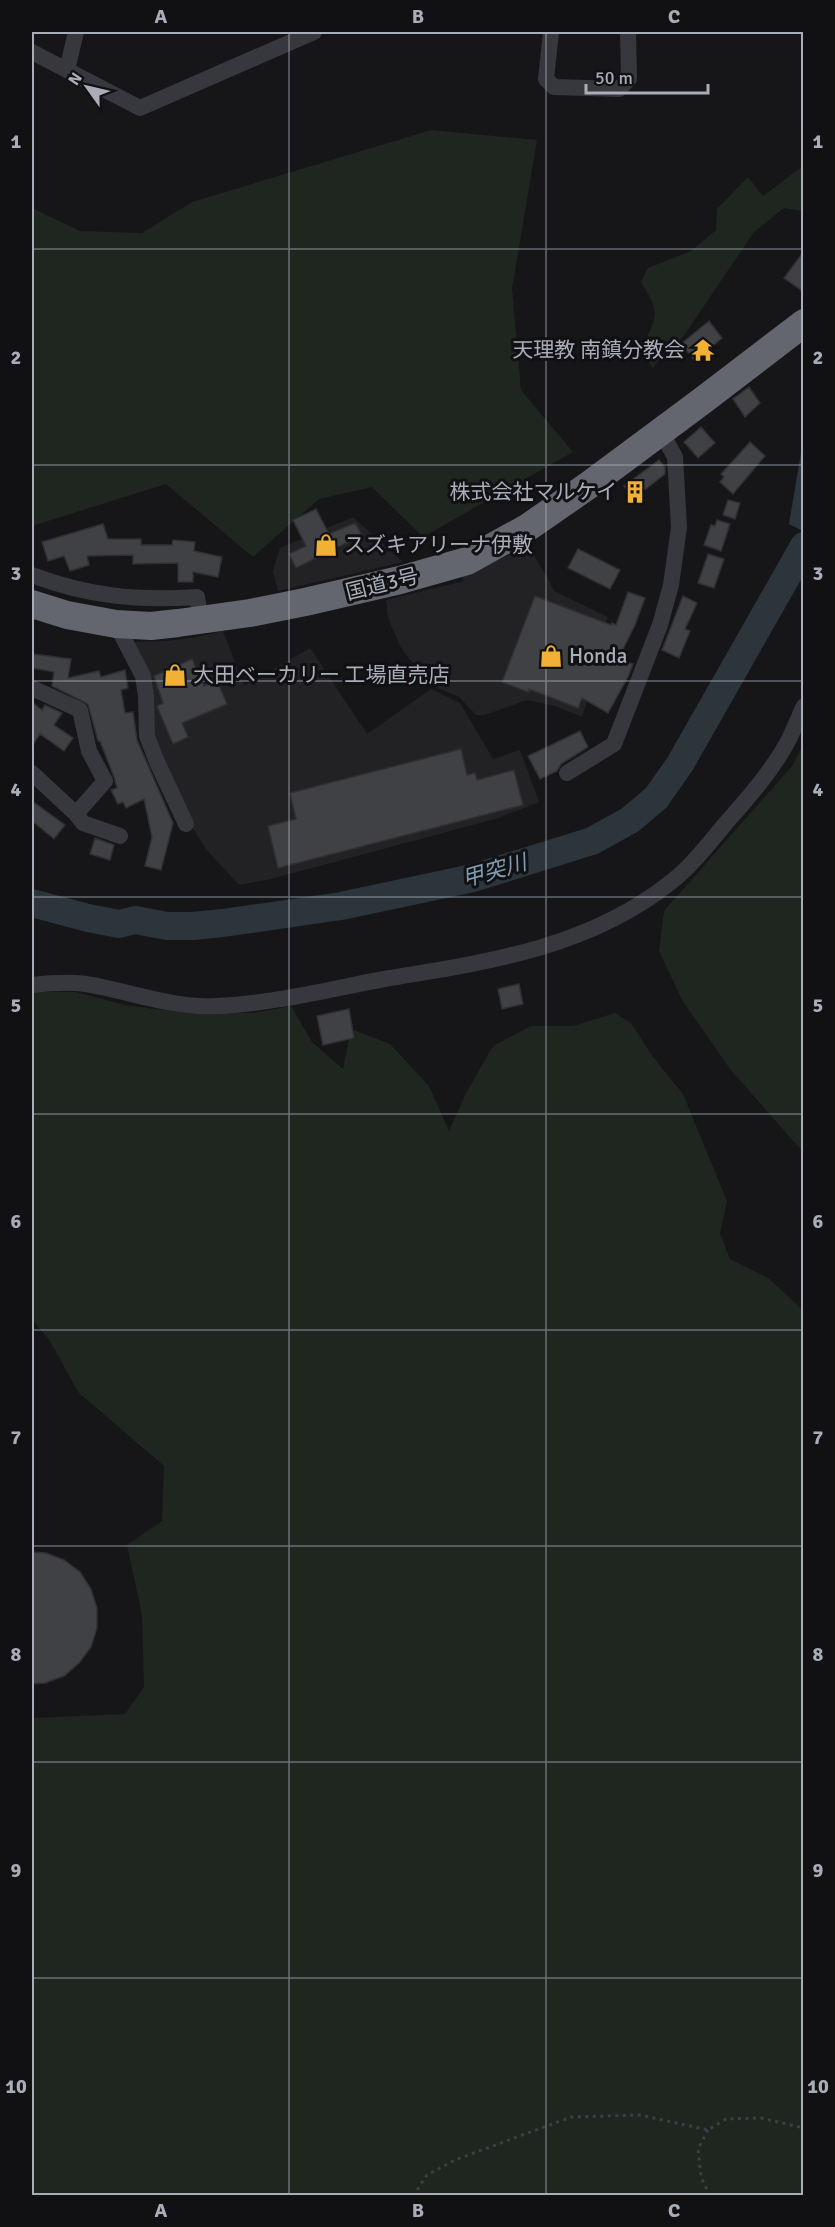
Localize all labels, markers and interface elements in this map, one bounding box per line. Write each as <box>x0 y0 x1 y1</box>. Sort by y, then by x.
text: A <box>155 4 168 29</box>
text: B <box>412 4 424 29</box>
text: C <box>668 4 680 29</box>
north arrow <box>57 57 117 117</box>
scale bar <box>586 57 708 95</box>
text: 50 m <box>595 67 633 89</box>
text: N <box>64 69 87 89</box>
text: 1 <box>11 129 22 154</box>
text: 1 <box>813 129 824 154</box>
place label: 天理教 南鎮分教会 <box>512 337 685 363</box>
temple icon: 天理教 南鎮分教会 <box>690 337 716 363</box>
text: 2 <box>11 345 21 370</box>
text: 2 <box>813 345 823 370</box>
place label: 株式会社マルケイ <box>449 479 617 505</box>
building icon: 株式会社マルケイ <box>622 479 648 505</box>
shop icon: スズキアリーナ伊敷 <box>313 532 339 558</box>
place label: スズキアリーナ伊敷 <box>344 532 533 558</box>
text: 3 <box>11 561 21 586</box>
text: 3 <box>813 561 823 586</box>
street label: 国道3号 <box>343 562 421 606</box>
shop icon: Honda <box>538 643 564 669</box>
place label: Honda <box>569 643 627 669</box>
shop icon: 大田ベーカリー 工場直売店 <box>162 662 188 688</box>
place label: 大田ベーカリー 工場直売店 <box>193 662 450 688</box>
text: 4 <box>11 777 22 802</box>
text: 4 <box>813 777 824 802</box>
water label: 甲突川 <box>459 848 531 893</box>
text: 5 <box>11 993 21 1018</box>
text: 5 <box>813 993 823 1018</box>
text: 6 <box>11 1209 22 1234</box>
text: 6 <box>813 1209 824 1234</box>
text: 7 <box>11 1425 22 1450</box>
text: 7 <box>813 1425 824 1450</box>
text: 8 <box>11 1642 22 1667</box>
text: 8 <box>813 1642 824 1667</box>
text: 9 <box>11 1858 22 1883</box>
text: 9 <box>813 1858 824 1883</box>
text: 10 <box>5 2074 27 2099</box>
text: 10 <box>807 2074 829 2099</box>
text: A <box>155 2198 168 2223</box>
text: B <box>412 2198 424 2223</box>
text: C <box>668 2198 680 2223</box>

